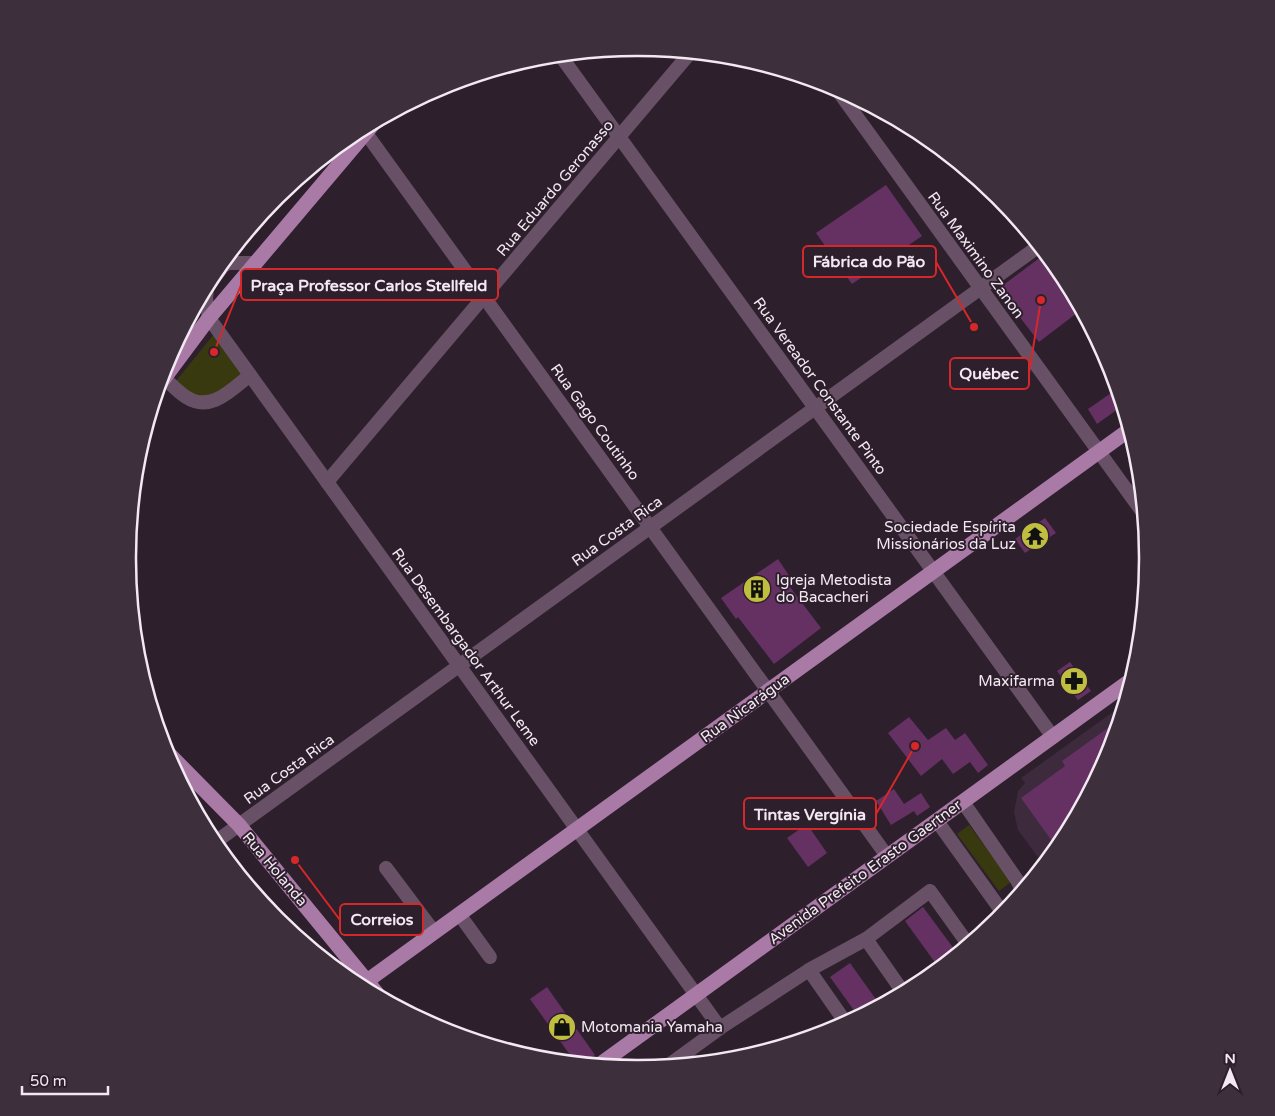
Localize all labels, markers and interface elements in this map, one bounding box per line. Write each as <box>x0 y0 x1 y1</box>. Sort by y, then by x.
street label: Rua Eduardo Geronasso <box>493 116 617 260</box>
street label: Rua Maximino Zanon <box>924 188 1028 322</box>
callout: Fábrica do Pão <box>803 246 936 277</box>
text: Fábrica do Pão <box>813 252 925 272</box>
callout: Praça Professor Carlos Stellfeld <box>241 269 498 300</box>
text: Praça Professor Carlos Stellfeld <box>251 276 487 296</box>
street label: Rua Vereador Constante Pinto <box>750 294 890 478</box>
callout: Québec <box>950 358 1029 389</box>
street label: Rua Gago Coutinho <box>547 360 643 484</box>
text: Québec <box>959 364 1019 384</box>
street label: Rua Costa Rica <box>568 492 666 570</box>
place label: Sociedade Espírita Missionários da Luz <box>876 518 1016 553</box>
temple icon: Sociedade Espírita Missionários da Luz <box>1020 521 1050 551</box>
street label: Rua Desembargador Arthur Leme <box>388 544 544 750</box>
place label: Igreja Metodista do Bacacheri <box>776 571 892 606</box>
building icon: Igreja Metodista do Bacacheri <box>742 574 772 604</box>
pharmacy icon: Maxifarma <box>1059 666 1089 696</box>
street label: Rua Nicarágua <box>697 670 793 746</box>
place label: Maxifarma <box>978 672 1055 690</box>
street label: Rua Costa Rica <box>240 730 338 808</box>
street label: Avenida Prefeito Erasto Gaertner <box>765 796 965 948</box>
callout: Tintas Vergínia <box>744 798 876 829</box>
text: Tintas Vergínia <box>753 805 866 825</box>
street label: Rua Holanda <box>239 828 311 910</box>
callout: Correios <box>340 904 423 935</box>
text: Correios <box>350 910 414 930</box>
shop icon: Motomania Yamaha <box>547 1012 577 1042</box>
place label: Motomania Yamaha <box>581 1018 723 1036</box>
north arrow <box>1205 1046 1255 1096</box>
text: N <box>1224 1050 1236 1067</box>
scale bar <box>22 1064 109 1096</box>
text: 50 m <box>30 1072 67 1090</box>

